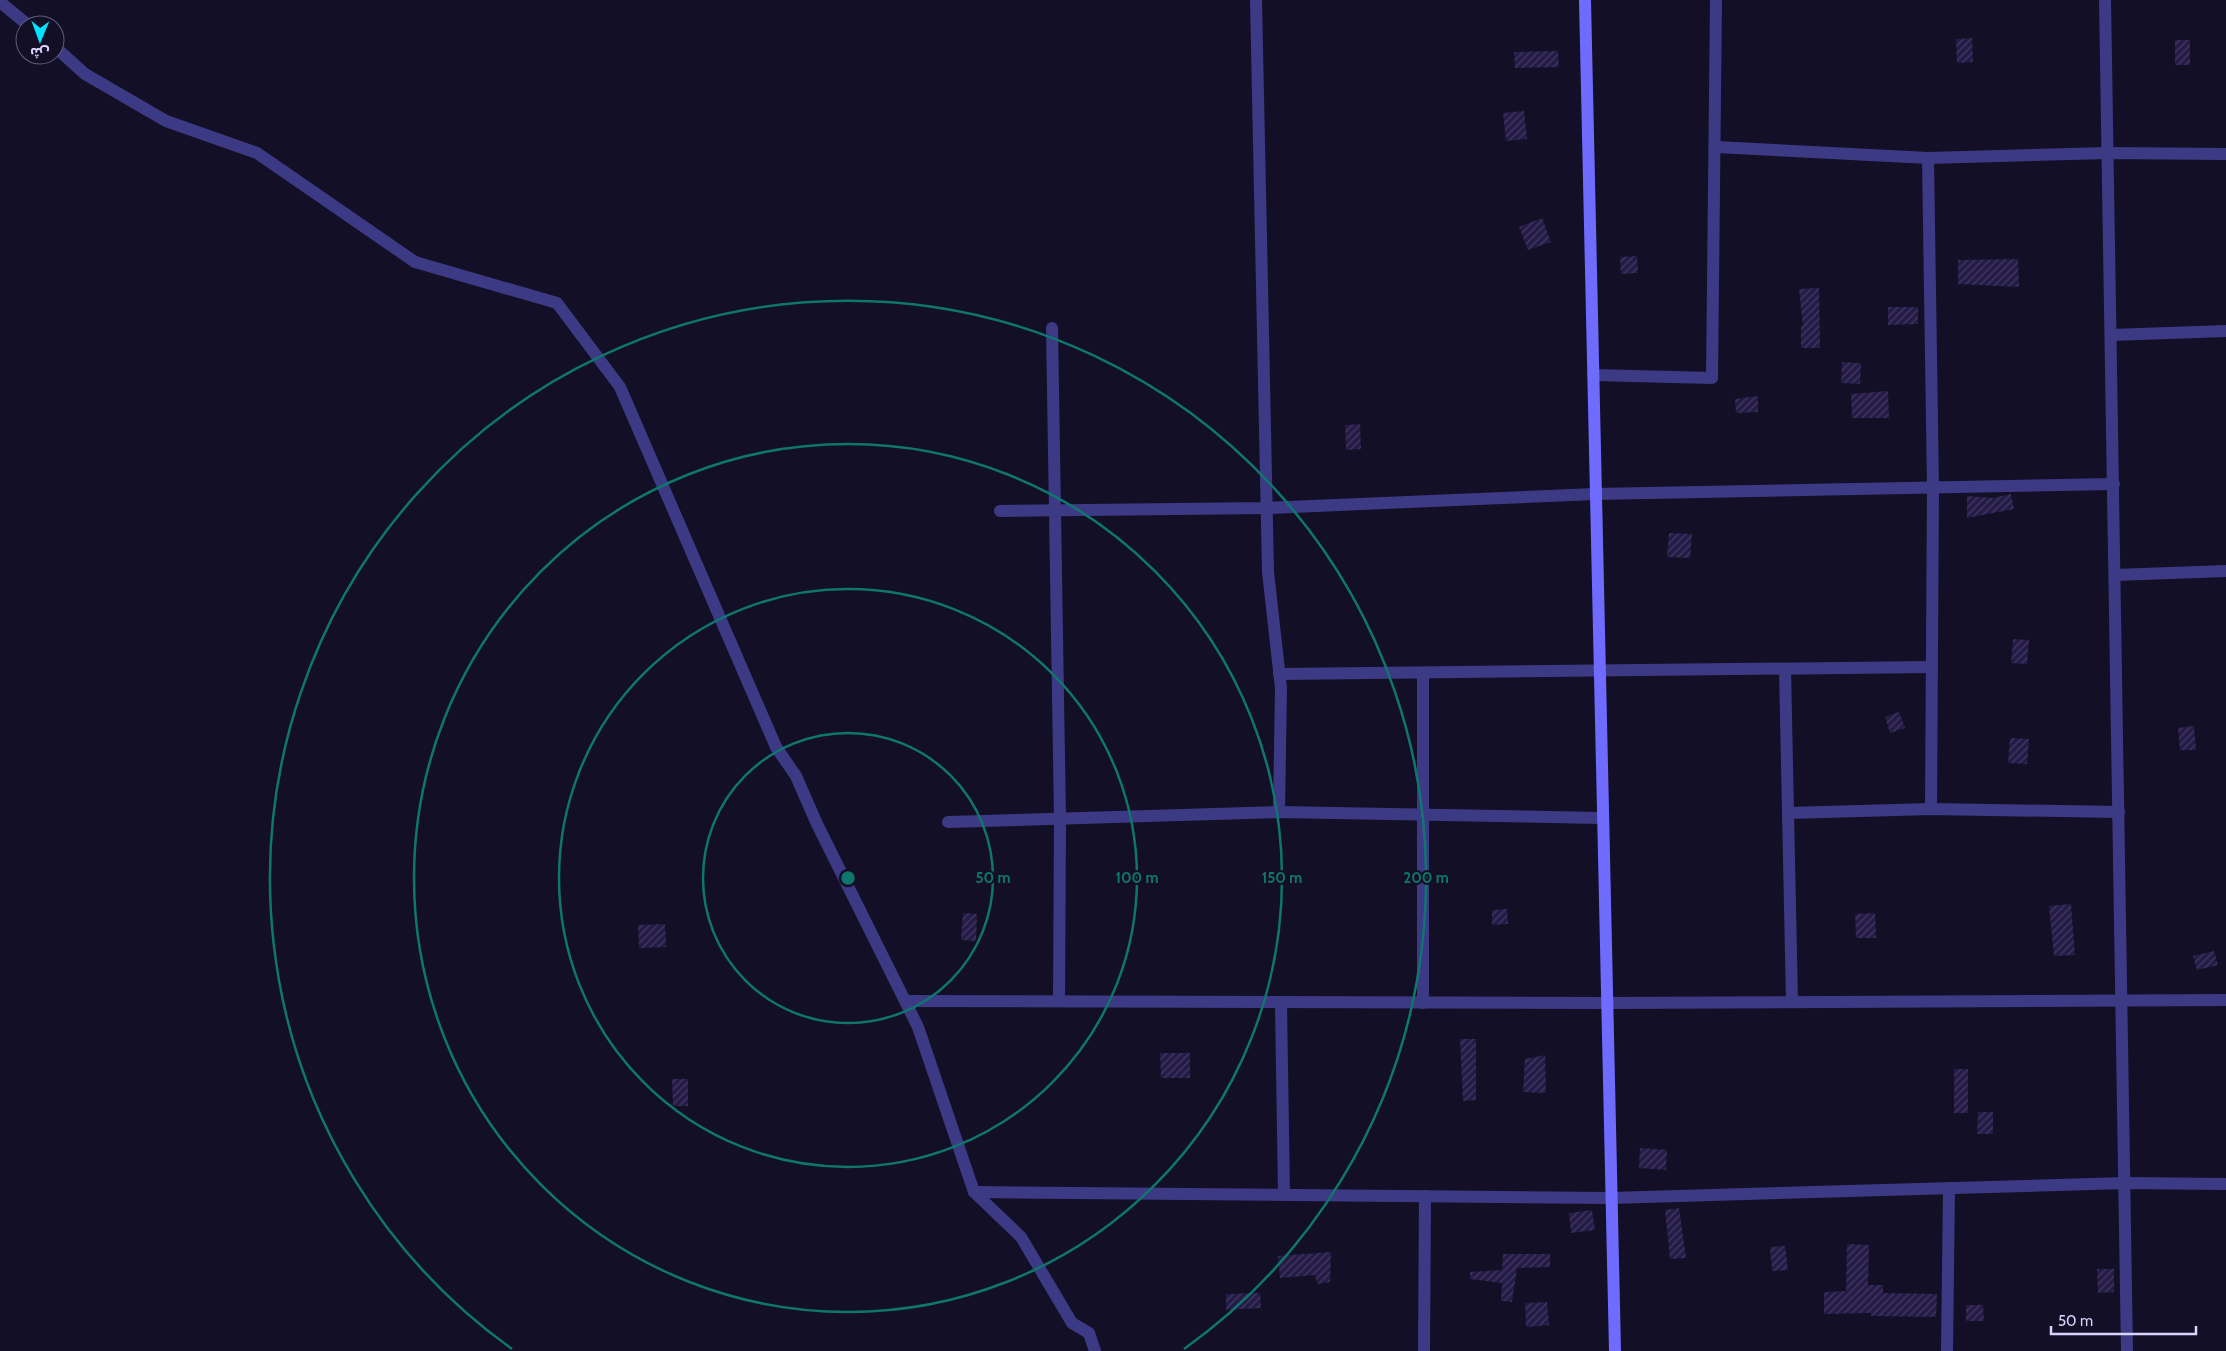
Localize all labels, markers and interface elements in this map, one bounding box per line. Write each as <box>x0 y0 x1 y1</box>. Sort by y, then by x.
north arrow <box>15 15 65 65</box>
text: ش <box>30 44 50 62</box>
centre of rings <box>839 869 857 887</box>
text: 50 m <box>975 869 1011 887</box>
text: 100 m <box>1115 869 1159 887</box>
text: 150 m <box>1262 869 1302 887</box>
text: 200 m <box>1403 869 1449 887</box>
scale bar <box>2051 1304 2196 1336</box>
text: 50 m <box>2058 1312 2093 1330</box>

